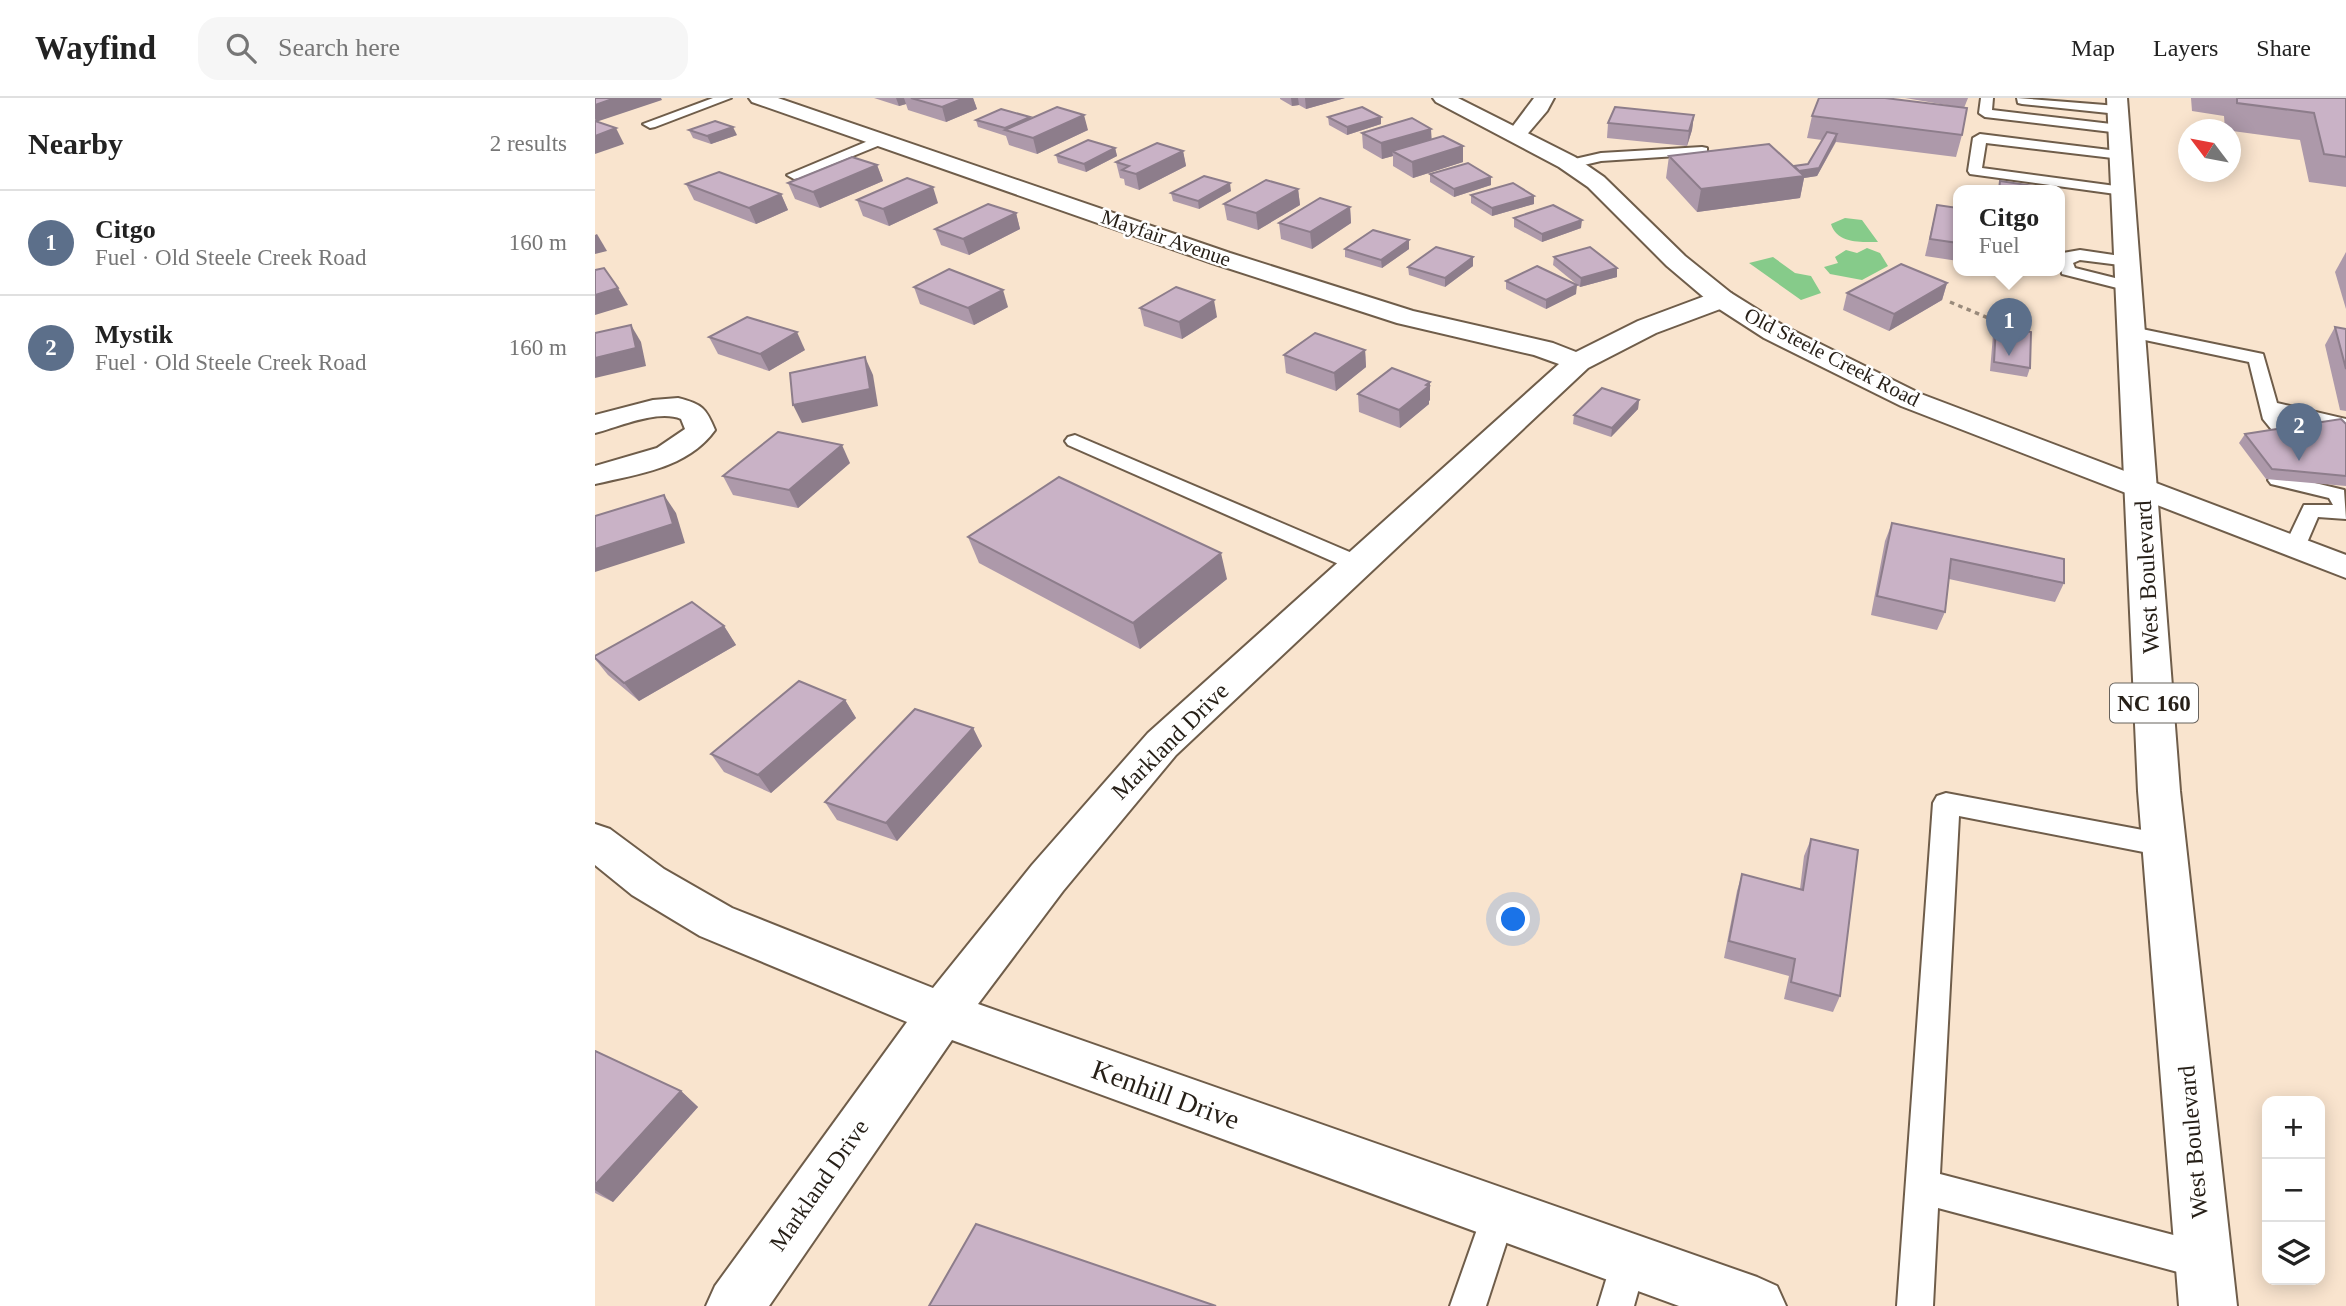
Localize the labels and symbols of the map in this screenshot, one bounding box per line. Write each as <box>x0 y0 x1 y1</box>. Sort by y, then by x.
north arrow <box>2178 119 2241 182</box>
street label: Mayfair Avenue <box>1098 205 1234 271</box>
pin: 1 <box>1986 298 2032 356</box>
street label: Old Steele Creek Road <box>1741 302 1924 412</box>
pin: 2 <box>2276 403 2322 461</box>
street label: West Boulevard <box>2130 500 2164 654</box>
street label: Markland Drive <box>1106 677 1234 805</box>
road number: NC 160 <box>2110 684 2198 722</box>
your location <box>1496 902 1530 936</box>
street label: Kenhill Drive <box>1088 1053 1244 1135</box>
street label: West Boulevard <box>2173 1064 2213 1220</box>
street label: Markland Drive <box>764 1114 874 1256</box>

